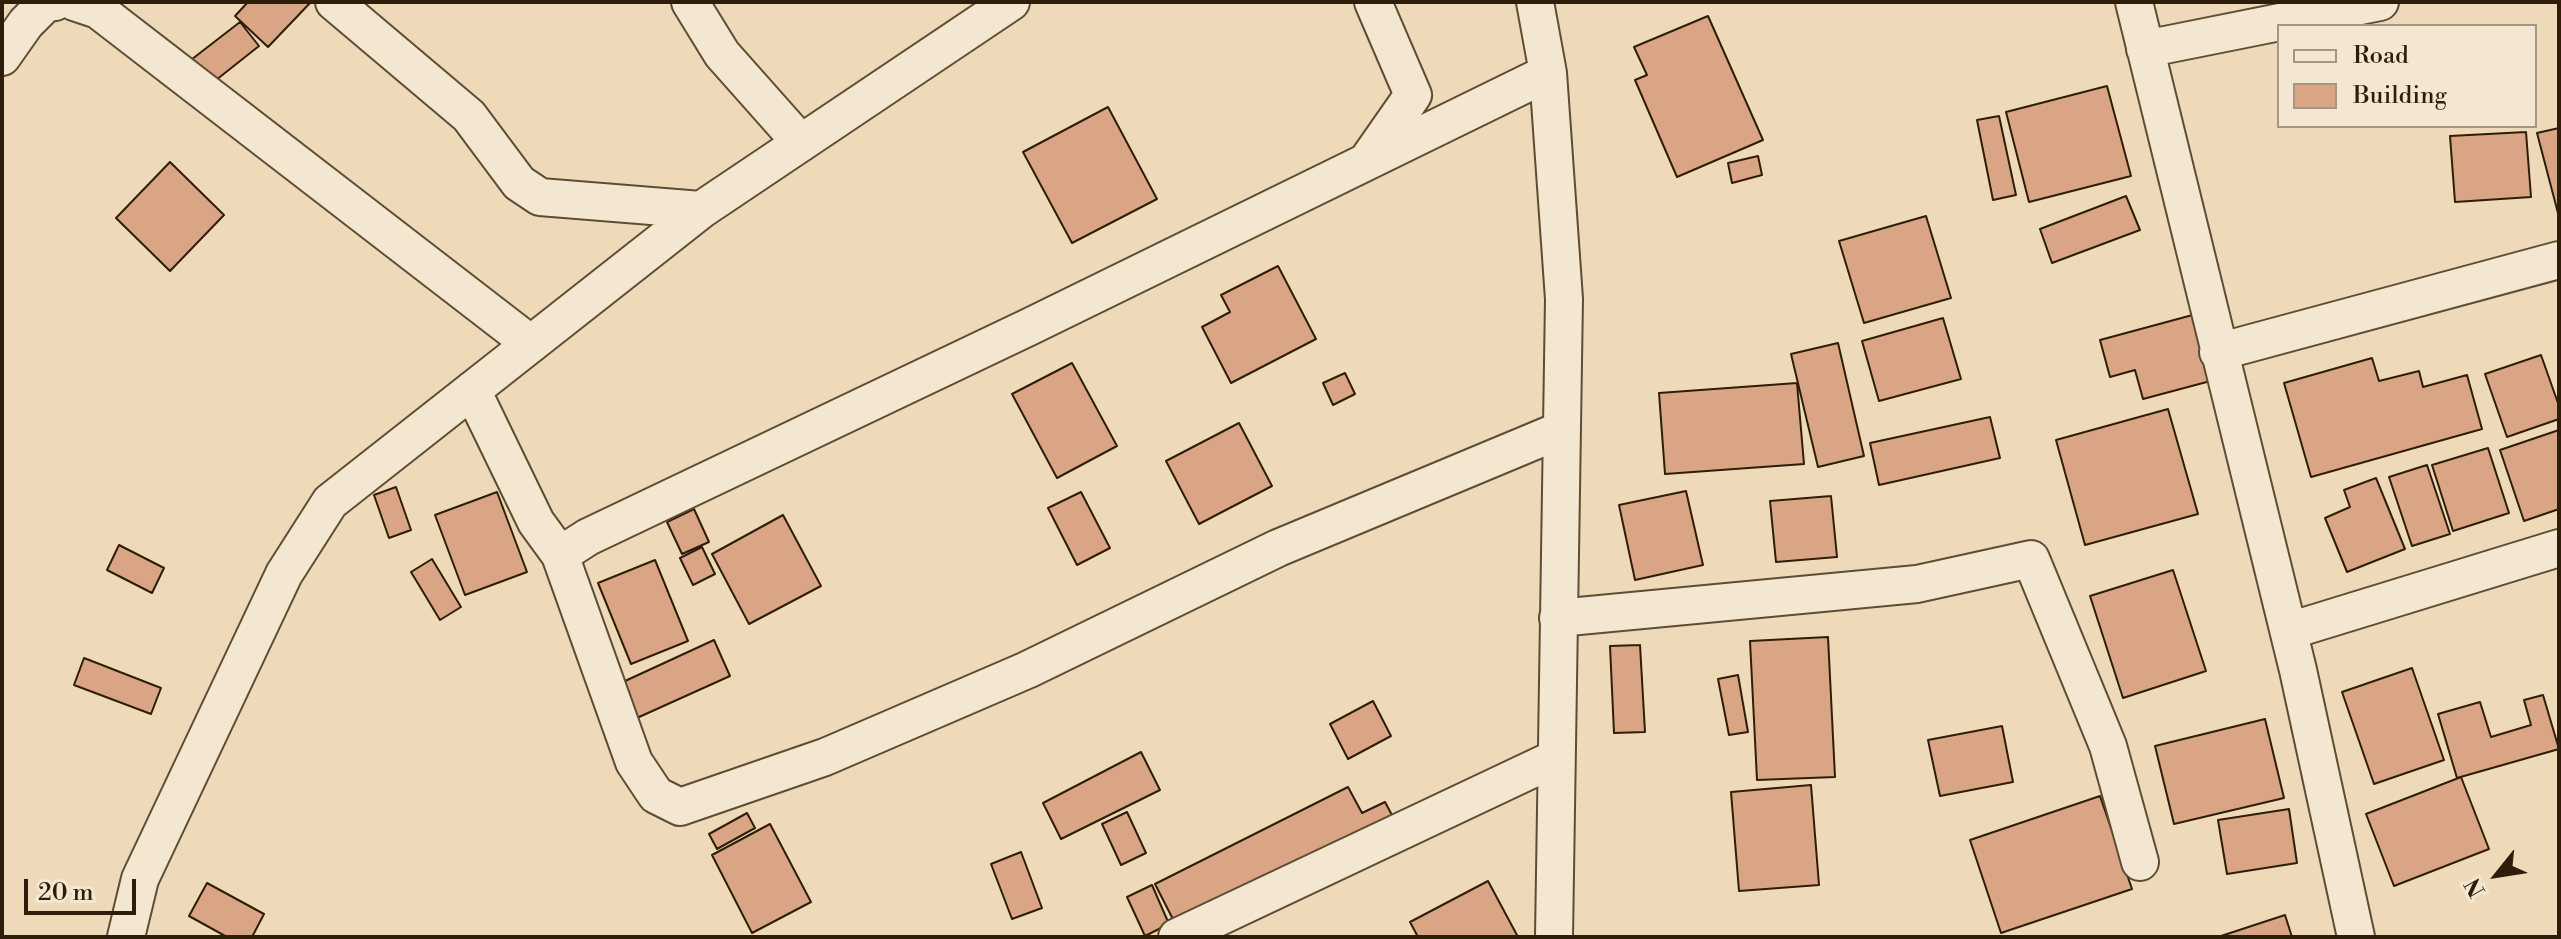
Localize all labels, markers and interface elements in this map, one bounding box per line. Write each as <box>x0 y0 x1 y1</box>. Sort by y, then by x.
legend <box>2277 24 2537 128</box>
text: Road <box>2353 41 2409 71</box>
text: Building <box>2353 81 2447 111</box>
north arrow <box>2457 835 2537 915</box>
scale bar <box>28 863 140 913</box>
text: N <box>2460 873 2492 902</box>
text: 20 m <box>38 878 94 908</box>

